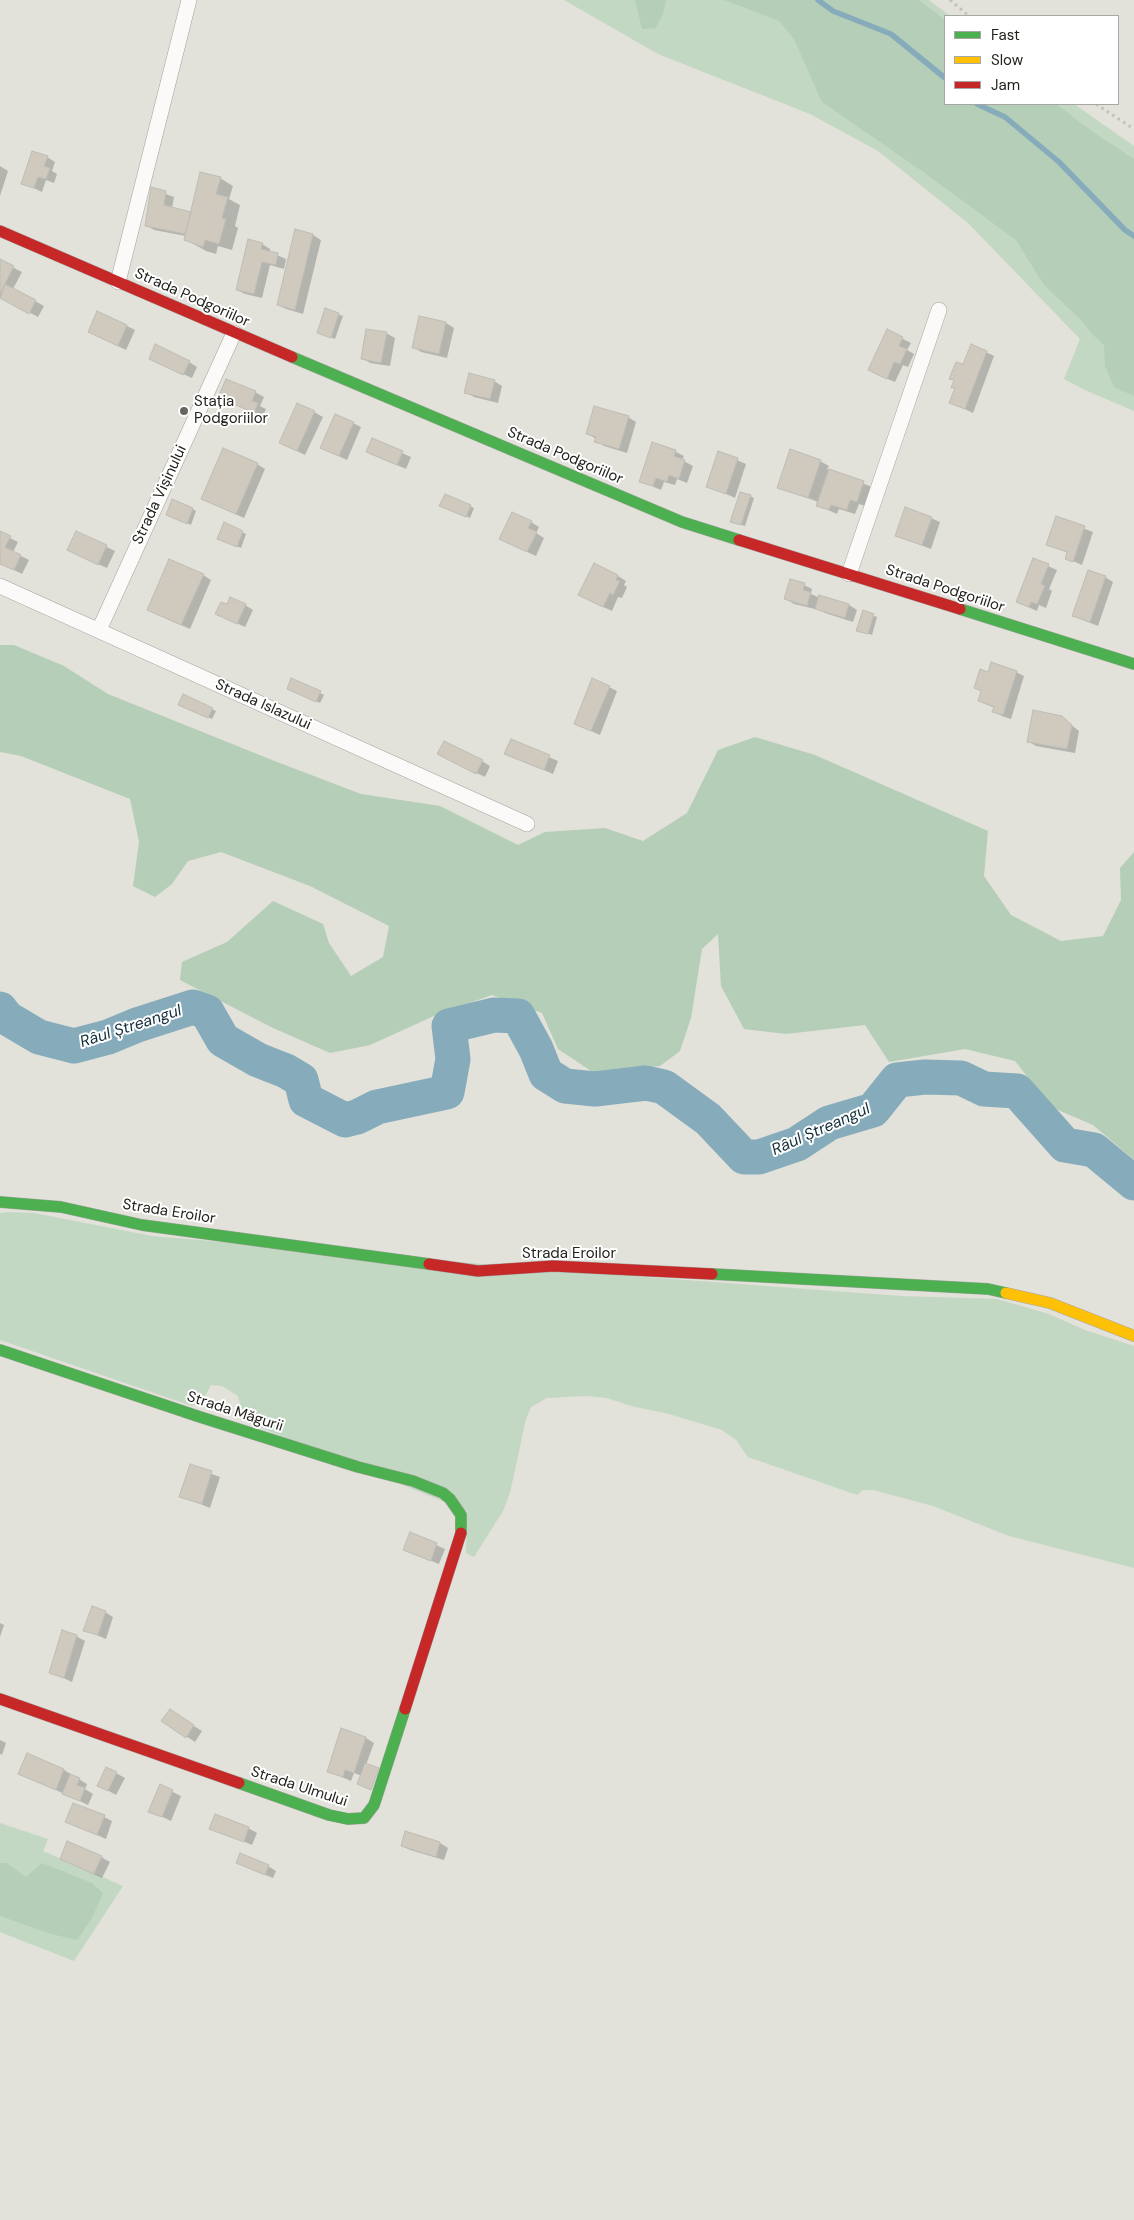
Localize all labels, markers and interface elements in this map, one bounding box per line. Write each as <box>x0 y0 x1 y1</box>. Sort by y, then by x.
legend <box>944 15 1119 105</box>
text: Fast <box>991 25 1020 45</box>
text: Slow <box>991 50 1023 70</box>
text: Jam <box>991 75 1020 95</box>
street label: Strada Podgoriilor <box>132 265 252 331</box>
place label: Stația Podgoriilor <box>194 393 268 428</box>
marker: Stația Podgoriilor <box>178 405 190 417</box>
street label: Strada Podgoriilor <box>504 424 626 488</box>
street label: Strada Vișinului <box>129 443 191 547</box>
street label: Strada Podgoriilor <box>883 561 1007 617</box>
street label: Strada Islazului <box>212 676 314 734</box>
water label: Râul Ștreangul <box>78 1002 184 1052</box>
water label: Râul Ștreangul <box>769 1100 873 1160</box>
street label: Strada Eroilor <box>121 1196 217 1228</box>
street label: Strada Eroilor <box>522 1245 616 1263</box>
street label: Strada Măgurii <box>185 1388 285 1436</box>
street label: Strada Ulmului <box>248 1763 350 1811</box>

